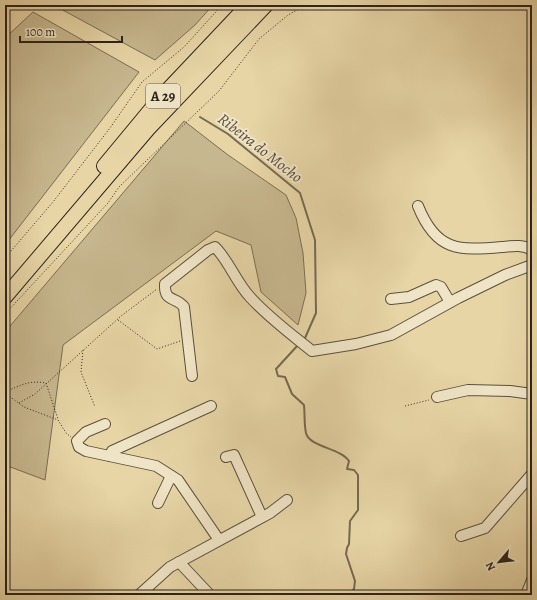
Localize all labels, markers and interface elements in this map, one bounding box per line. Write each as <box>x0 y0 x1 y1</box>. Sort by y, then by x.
scale bar <box>20 18 122 44</box>
text: 100 m <box>26 24 55 40</box>
road number: A 29 <box>146 84 180 108</box>
water label: Ribeira do Mocho <box>213 108 307 188</box>
north arrow <box>479 542 519 582</box>
text: N <box>482 559 499 574</box>

